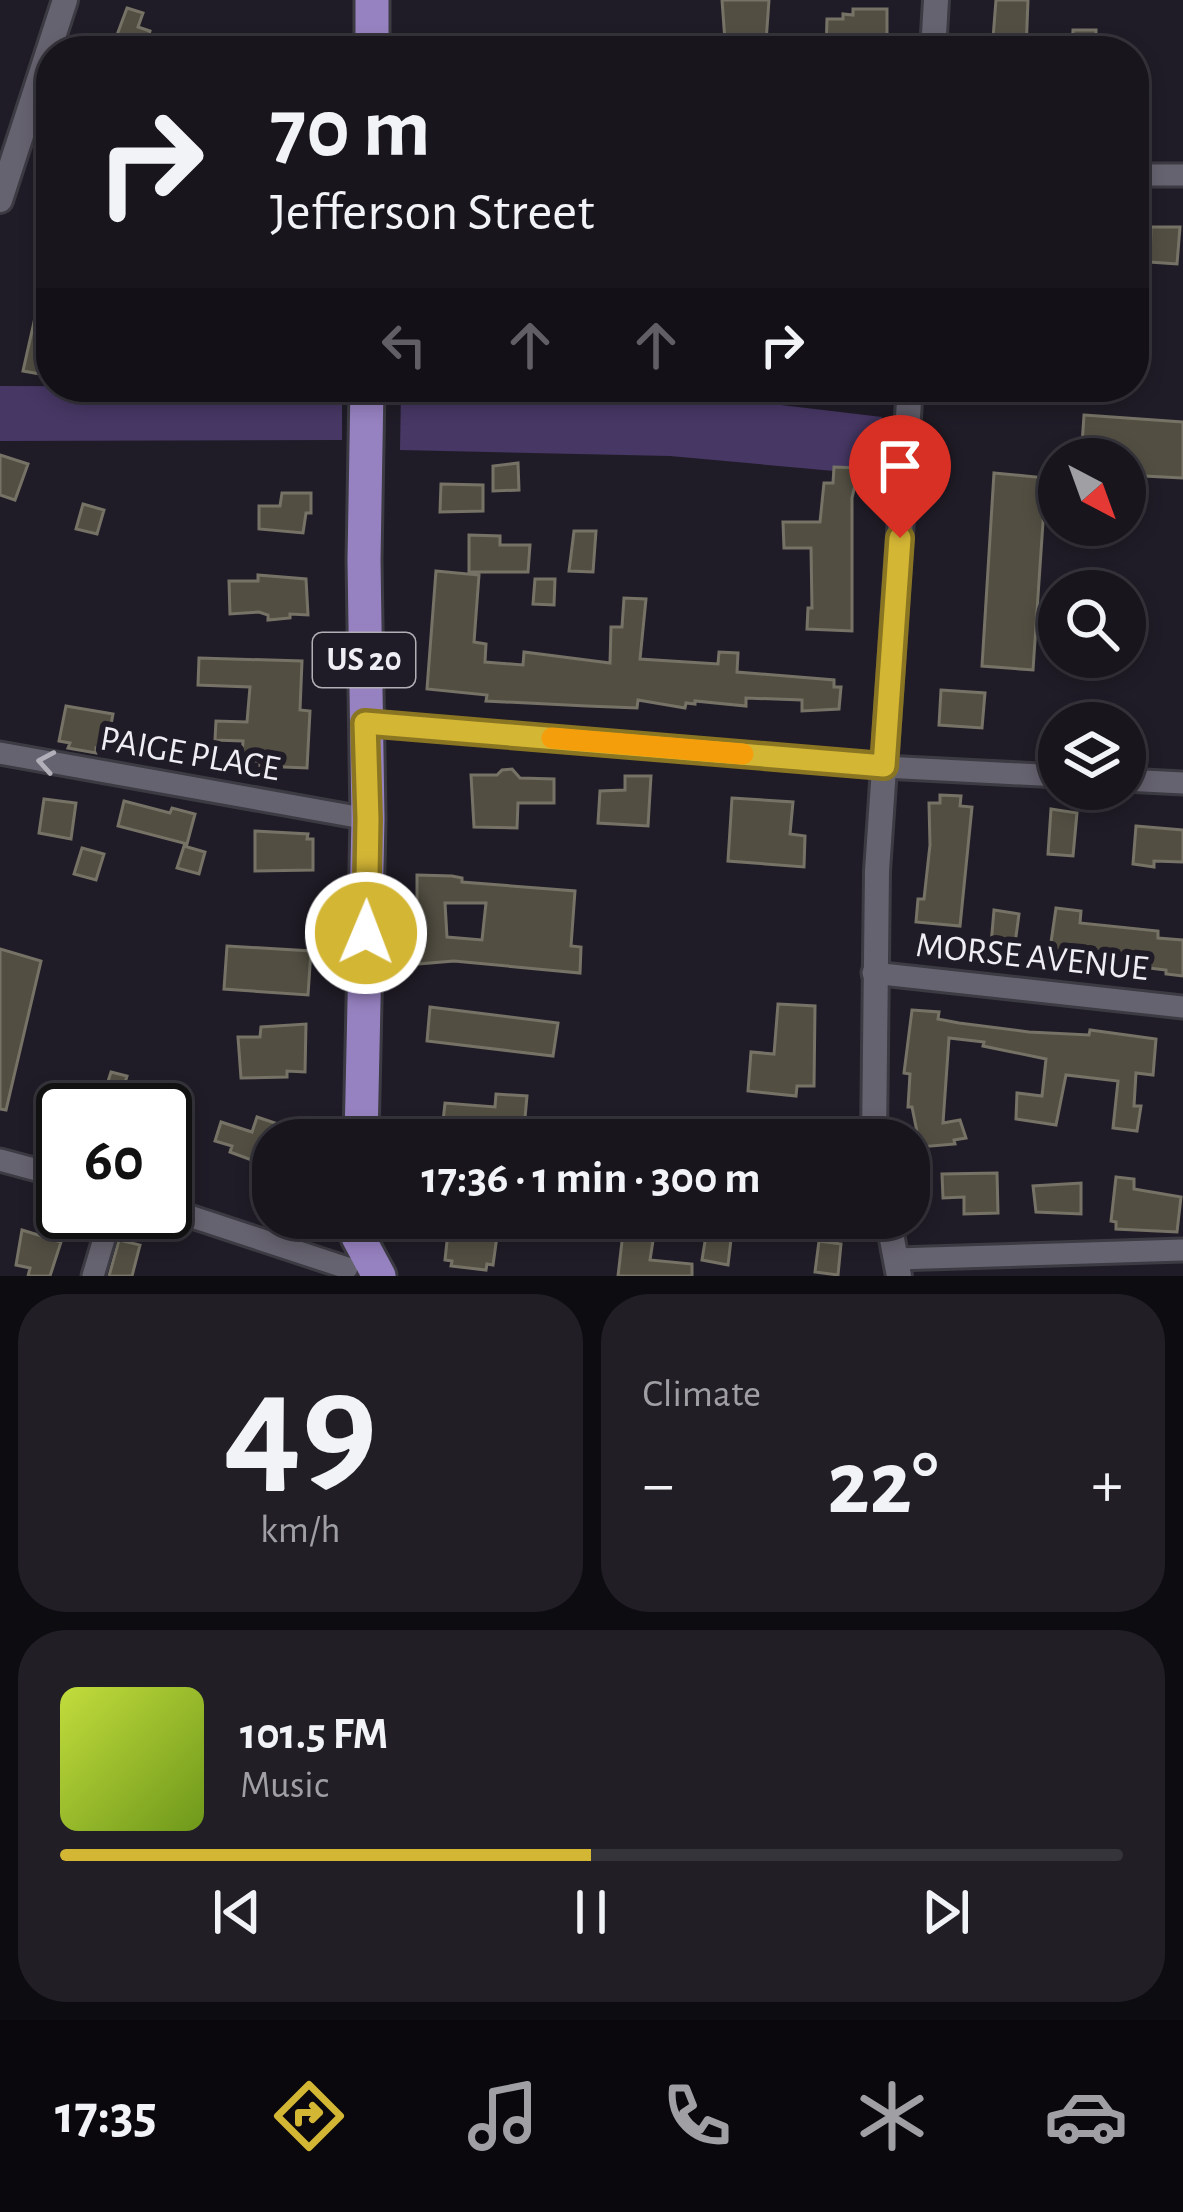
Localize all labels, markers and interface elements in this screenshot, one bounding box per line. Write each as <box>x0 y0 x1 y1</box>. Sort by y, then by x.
icon: right <box>72 84 228 240</box>
text: 70 m <box>270 88 431 172</box>
text: Jefferson Street <box>270 186 594 240</box>
icon: left <box>371 312 437 378</box>
icon: ahead <box>497 312 563 378</box>
icon: ahead <box>623 312 689 378</box>
icon: right <box>749 312 815 378</box>
pin <box>849 415 951 538</box>
icon: arrive <box>867 433 933 499</box>
north arrow <box>1038 438 1146 546</box>
map controls <box>1038 438 1146 810</box>
button: search <box>1038 570 1146 678</box>
road number: US 20 <box>313 633 415 687</box>
button: layers <box>1038 702 1146 810</box>
street label: PAIGE PLACE <box>97 720 283 788</box>
one-way arrow <box>37 750 57 775</box>
position arrow <box>303 870 429 996</box>
street label: MORSE AVENUE <box>914 927 1150 987</box>
speed limit sign: 60 <box>36 1083 192 1239</box>
text: 17:36 · 1 min · 300 m <box>421 1156 761 1201</box>
text: 49 <box>223 1351 377 1507</box>
text: Climate <box>643 1375 761 1414</box>
text: 22° <box>827 1440 938 1530</box>
text: − <box>643 1452 674 1518</box>
text: + <box>1091 1452 1123 1518</box>
text: km/h <box>260 1511 340 1550</box>
text: 101.5 FM <box>240 1712 388 1757</box>
text: Music <box>240 1766 329 1805</box>
icon: previous <box>204 1879 270 1945</box>
icon: pause <box>558 1879 624 1945</box>
icon: next <box>913 1879 979 1945</box>
icon: directions <box>267 2074 351 2158</box>
icon: music <box>461 2074 545 2158</box>
icon: phone <box>655 2074 739 2158</box>
icon: climate <box>850 2074 934 2158</box>
icon: car <box>1044 2074 1128 2158</box>
text: 17:35 <box>55 2089 157 2143</box>

